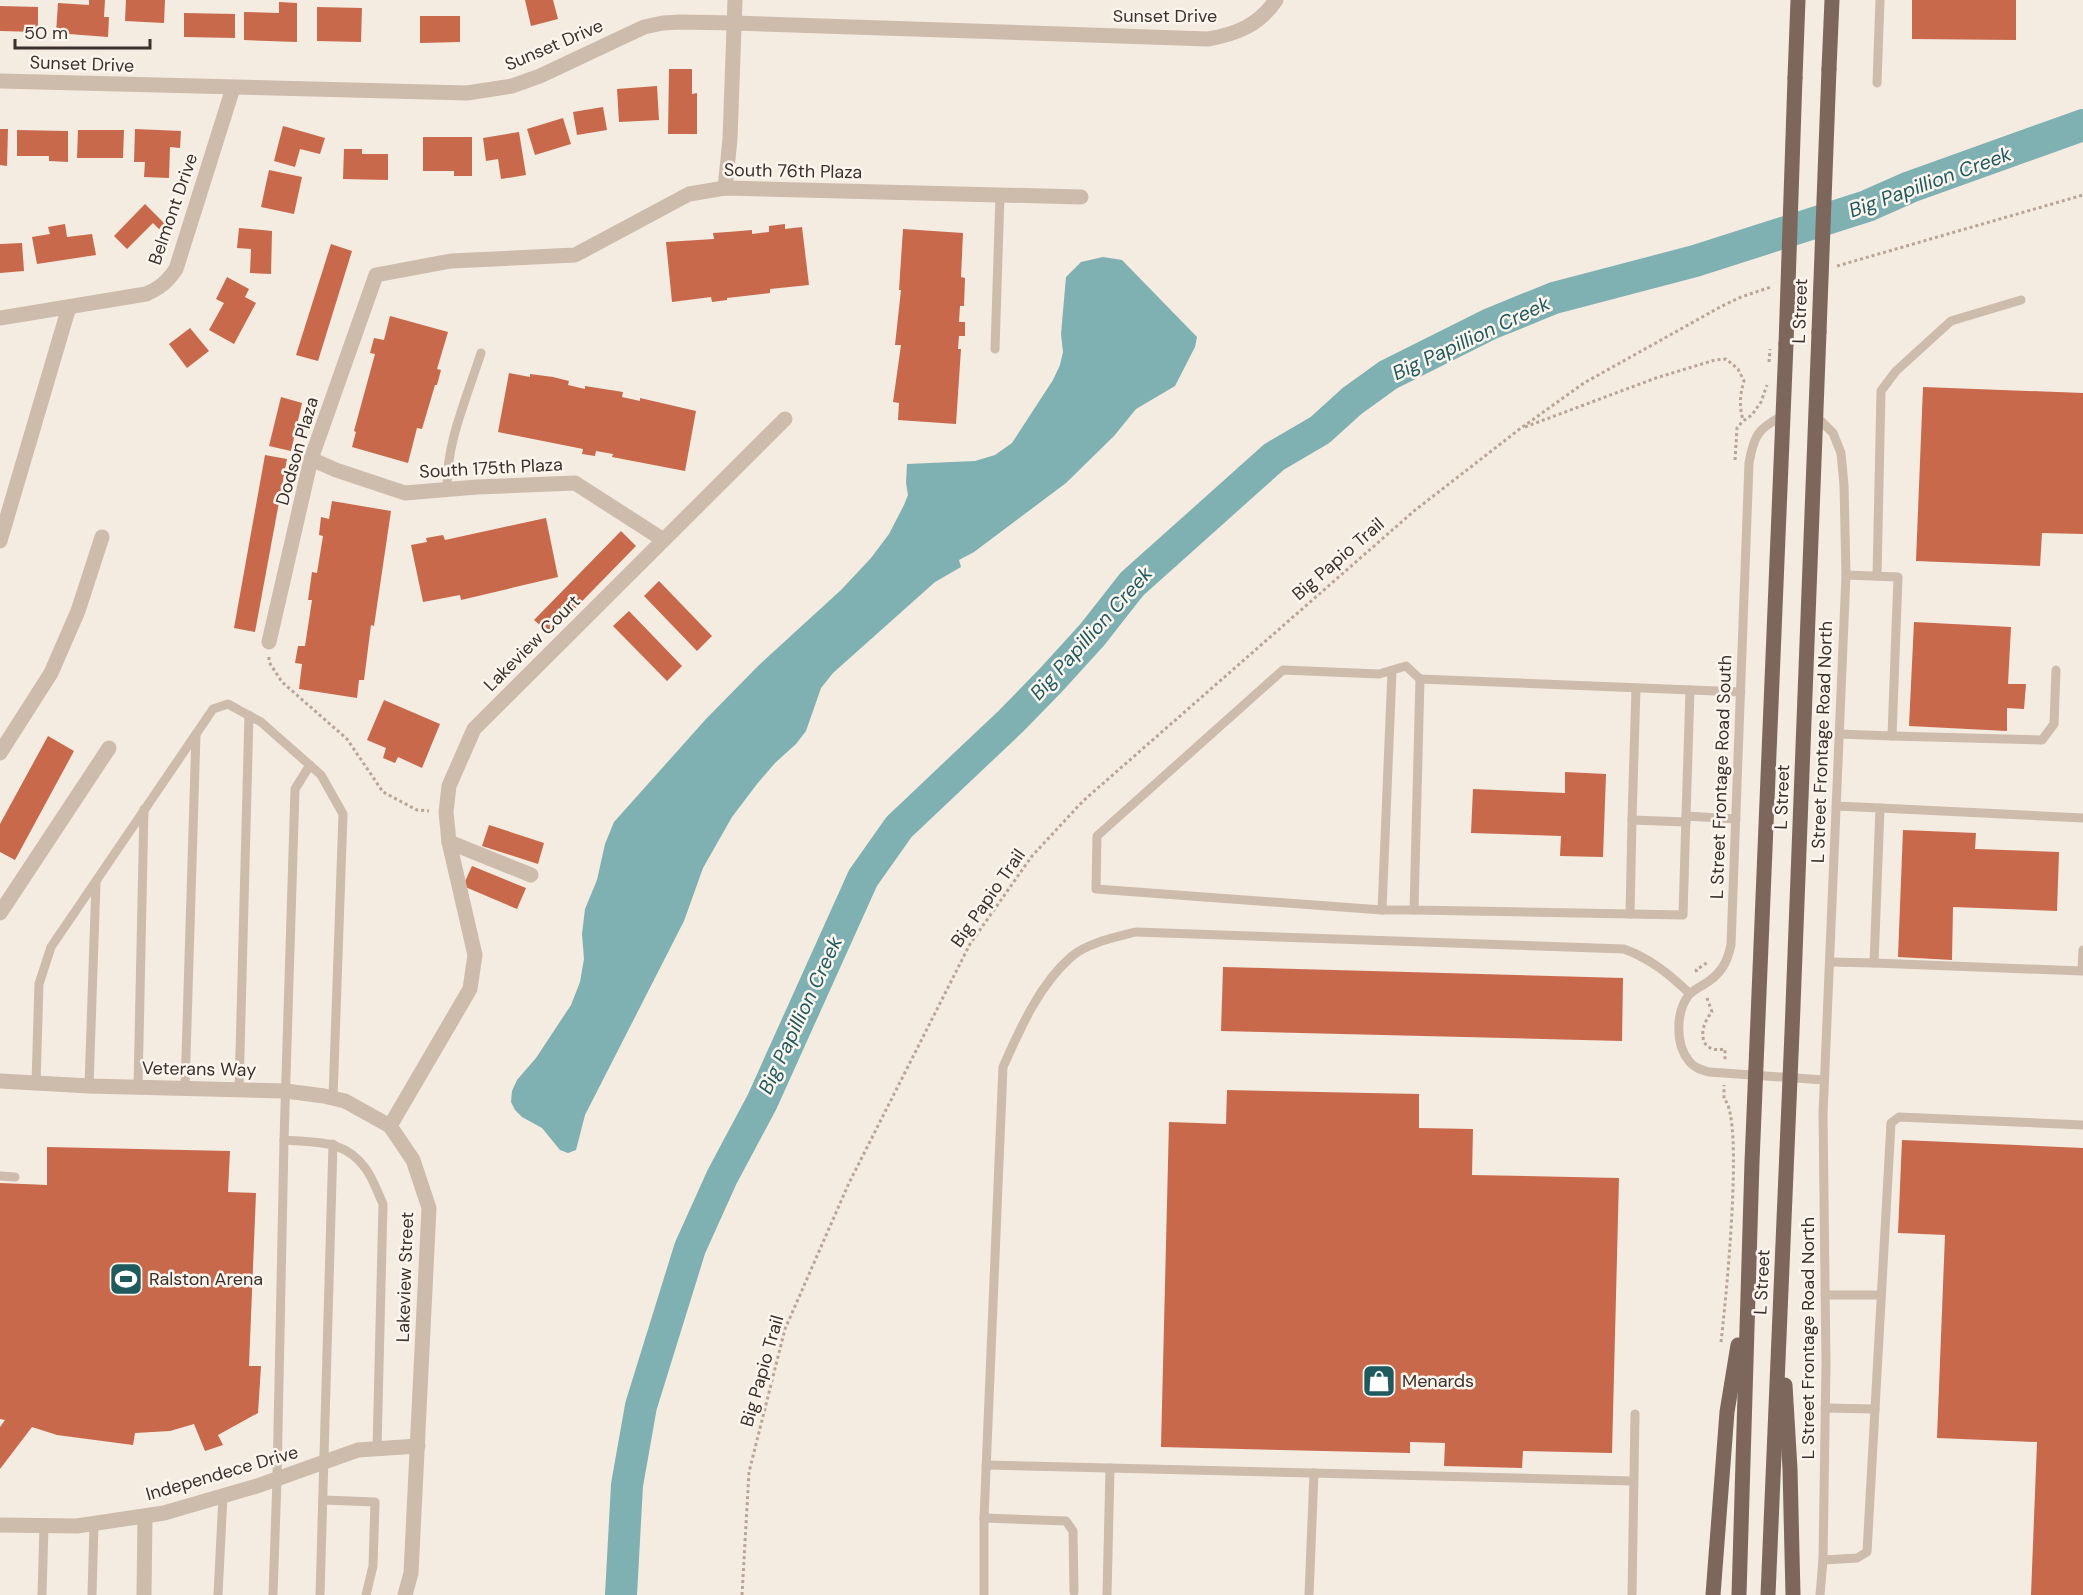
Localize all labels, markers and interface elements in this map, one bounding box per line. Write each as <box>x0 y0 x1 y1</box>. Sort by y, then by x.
street label: Sunset Drive <box>1113 4 1217 28</box>
scale bar <box>15 12 150 50</box>
street label: Sunset Drive <box>501 14 607 76</box>
text: 50 m <box>24 21 68 45</box>
street label: Sunset Drive <box>29 50 135 78</box>
water label: Big Papillion Creek <box>1845 140 2015 223</box>
street label: Belmont Drive <box>143 150 203 268</box>
street label: South 76th Plaza <box>724 158 862 184</box>
street label: L Street <box>1787 278 1813 344</box>
water label: Big Papillion Creek <box>1388 290 1555 386</box>
street label: Dodson Plaza <box>270 394 324 508</box>
street label: South 175th Plaza <box>419 452 563 484</box>
street label: Big Papio Trail <box>1287 512 1389 606</box>
water label: Big Papillion Creek <box>1024 560 1158 705</box>
street label: Lakeview Court <box>478 589 586 697</box>
street label: L Street Frontage Road North <box>1806 620 1838 864</box>
street label: L Street Frontage Road South <box>1705 655 1737 899</box>
street label: L Street <box>1769 764 1795 830</box>
street label: Big Papio Trail <box>945 844 1031 952</box>
water label: Big Papillion Creek <box>752 931 848 1098</box>
street label: Veterans Way <box>142 1056 256 1082</box>
street label: Lakeview Street <box>391 1211 419 1343</box>
street label: L Street Frontage Road North <box>1796 1217 1820 1459</box>
street label: L Street <box>1748 1249 1776 1315</box>
sports icon: Ralston Arena <box>108 1261 144 1297</box>
place label: Ralston Arena <box>149 1267 263 1291</box>
street label: Big Papio Trail <box>735 1313 789 1429</box>
shop icon: Menards <box>1361 1363 1397 1399</box>
place label: Menards <box>1402 1369 1474 1393</box>
street label: Independece Drive <box>143 1440 301 1506</box>

